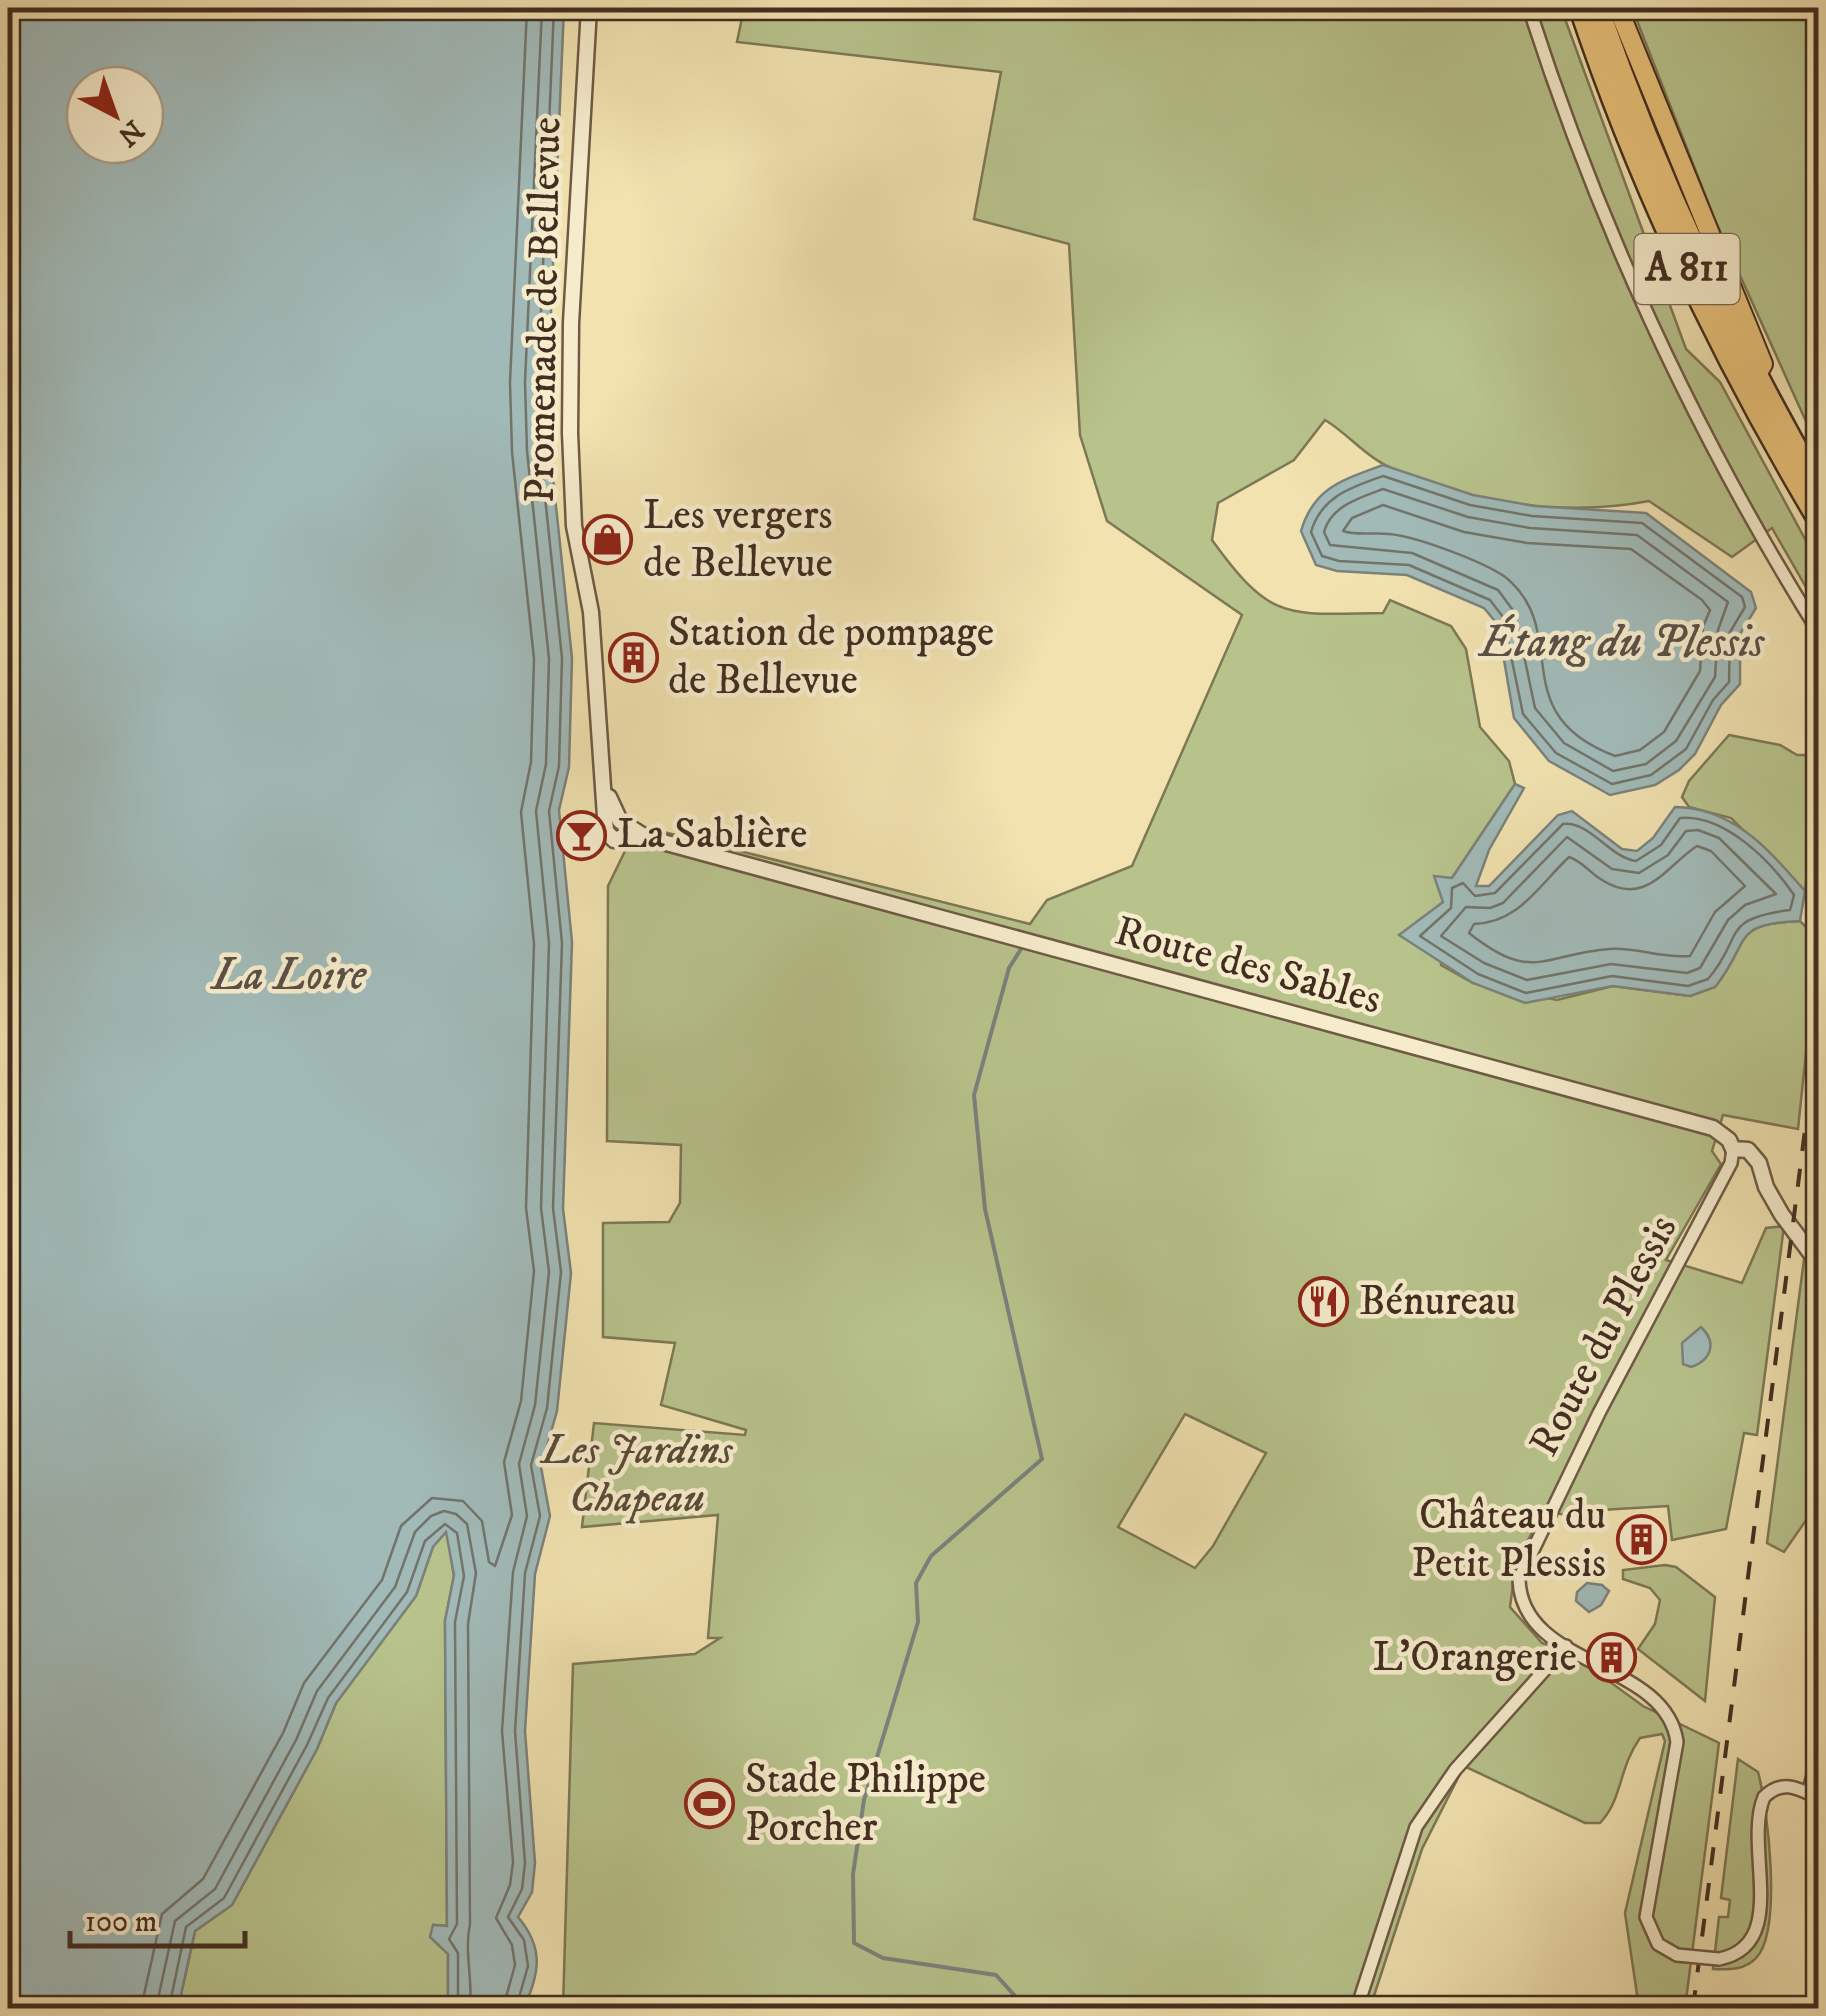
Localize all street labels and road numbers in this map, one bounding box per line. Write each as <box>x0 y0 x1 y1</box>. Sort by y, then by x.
street label: Promenade de Bellevue <box>515 116 573 504</box>
road number: A 811 <box>1634 234 1740 304</box>
street label: Route des Sables <box>1109 906 1387 1026</box>
street label: Route du Plessis <box>1519 1207 1689 1465</box>

